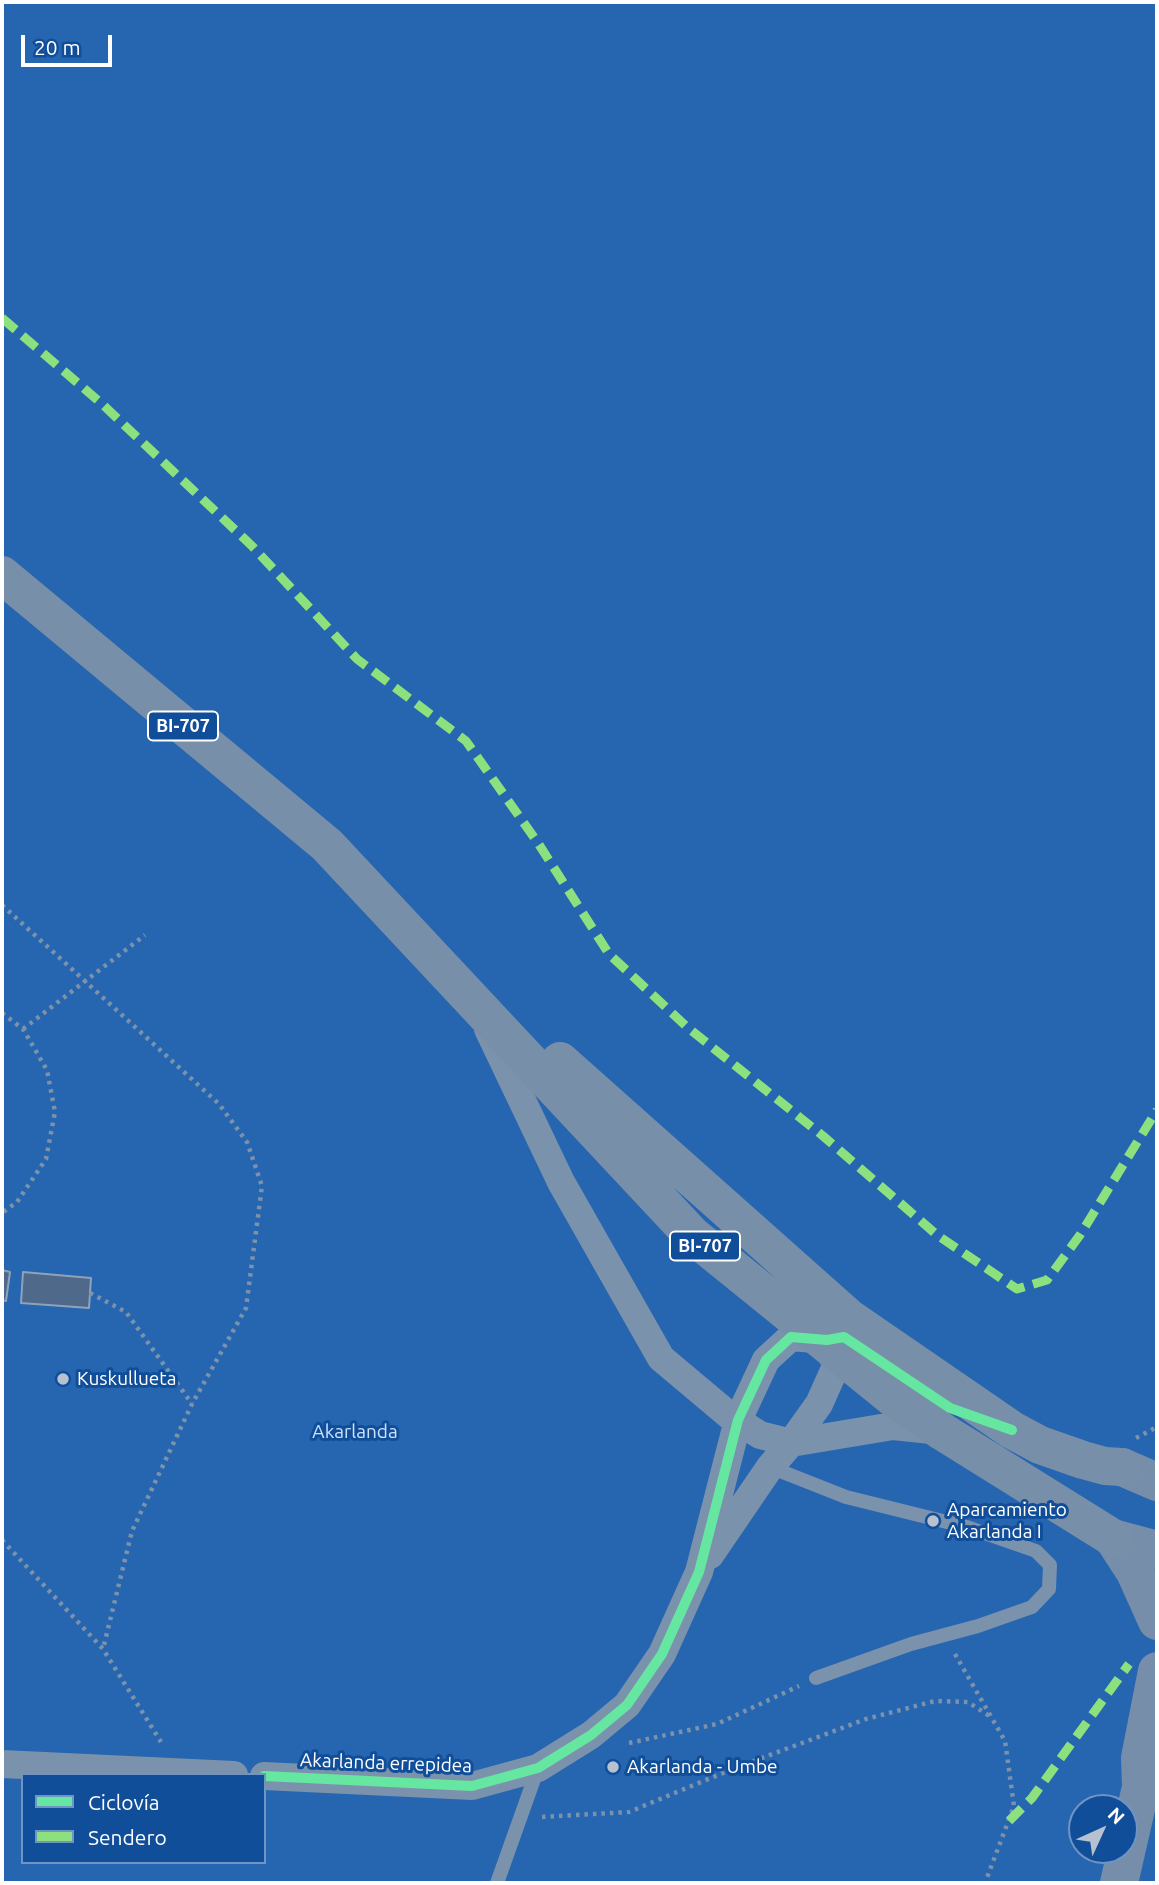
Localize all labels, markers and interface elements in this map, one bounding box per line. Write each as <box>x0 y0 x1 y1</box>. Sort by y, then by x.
scale bar <box>24 21 116 65</box>
text: 20 m <box>34 35 81 59</box>
road number: BI-707 <box>148 712 218 740</box>
road number: BI-707 <box>670 1232 740 1260</box>
place label: Kuskullueta <box>77 1368 177 1390</box>
marker: Kuskullueta <box>55 1371 71 1387</box>
park label: Akarlanda <box>312 1421 398 1443</box>
place label: Aparcamiento Akarlanda I <box>947 1499 1067 1543</box>
marker: Aparcamiento Akarlanda I <box>925 1513 941 1529</box>
street label: Akarlanda errepidea <box>300 1749 472 1777</box>
place label: Akarlanda - Umbe <box>627 1756 778 1778</box>
marker: Akarlanda - Umbe <box>605 1759 621 1775</box>
legend <box>21 1773 266 1864</box>
text: Ciclovía <box>88 1790 160 1814</box>
north arrow <box>1068 1794 1138 1864</box>
text: N <box>1104 1803 1129 1828</box>
text: Sendero <box>88 1825 167 1849</box>

